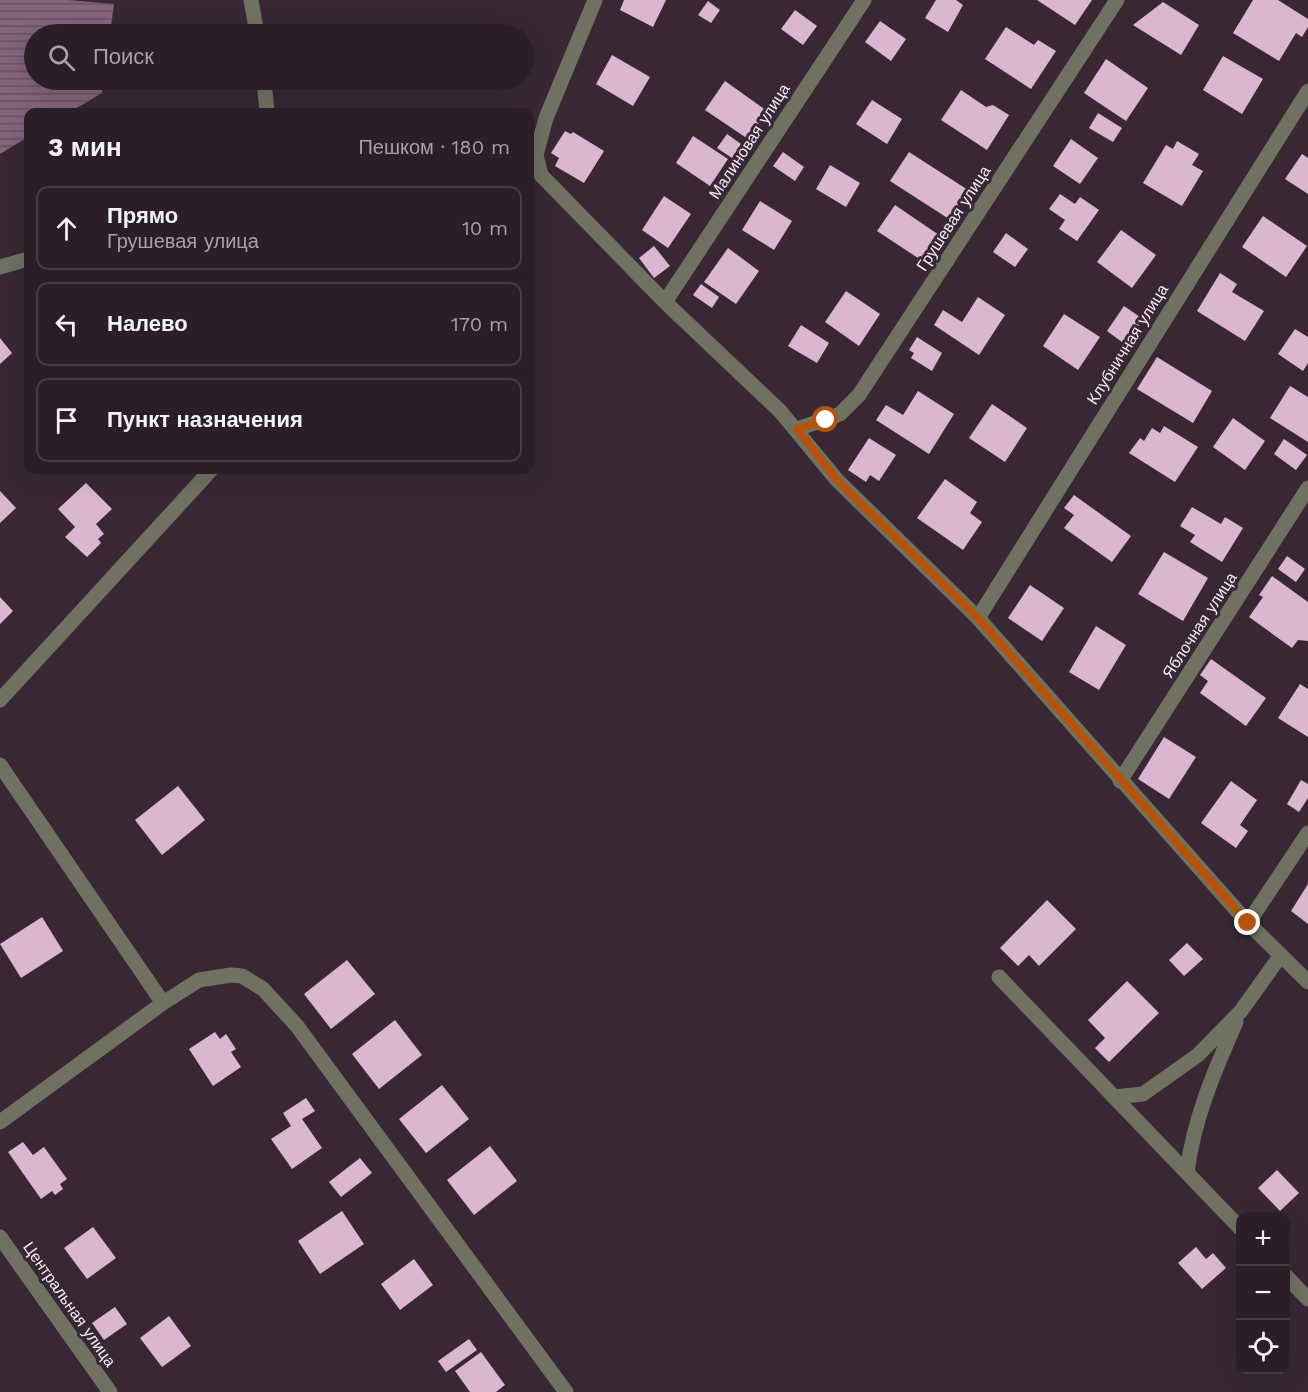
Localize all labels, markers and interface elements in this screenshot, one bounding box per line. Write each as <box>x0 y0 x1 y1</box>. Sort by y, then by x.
search box <box>24 24 534 90</box>
icon: search <box>45 41 78 74</box>
text: Поиск <box>93 44 154 69</box>
street label: Малиновая улица <box>705 80 794 203</box>
text: 3 мин <box>48 132 122 162</box>
text: Пешком · 180 m <box>358 135 510 159</box>
street label: Грушевая улица <box>912 162 995 274</box>
text: Прямо <box>107 203 178 228</box>
icon: ahead <box>50 212 83 245</box>
text: 10 m <box>462 216 508 240</box>
text: Грушевая улица <box>107 229 259 253</box>
street label: Клубничная улица <box>1083 281 1172 408</box>
icon: left <box>50 308 83 341</box>
text: Налево <box>107 311 188 336</box>
text: 170 m <box>451 312 508 336</box>
icon: arrive <box>50 404 83 437</box>
route start <box>812 406 838 432</box>
text: Пункт назначения <box>107 407 303 432</box>
street label: Яблочная улица <box>1158 569 1241 682</box>
route end <box>1234 909 1260 935</box>
map controls <box>1236 1212 1290 1374</box>
button: + <box>1236 1212 1290 1266</box>
street label: Центральная улица <box>19 1238 120 1371</box>
button: − <box>1236 1266 1290 1320</box>
button: locate <box>1236 1320 1290 1374</box>

